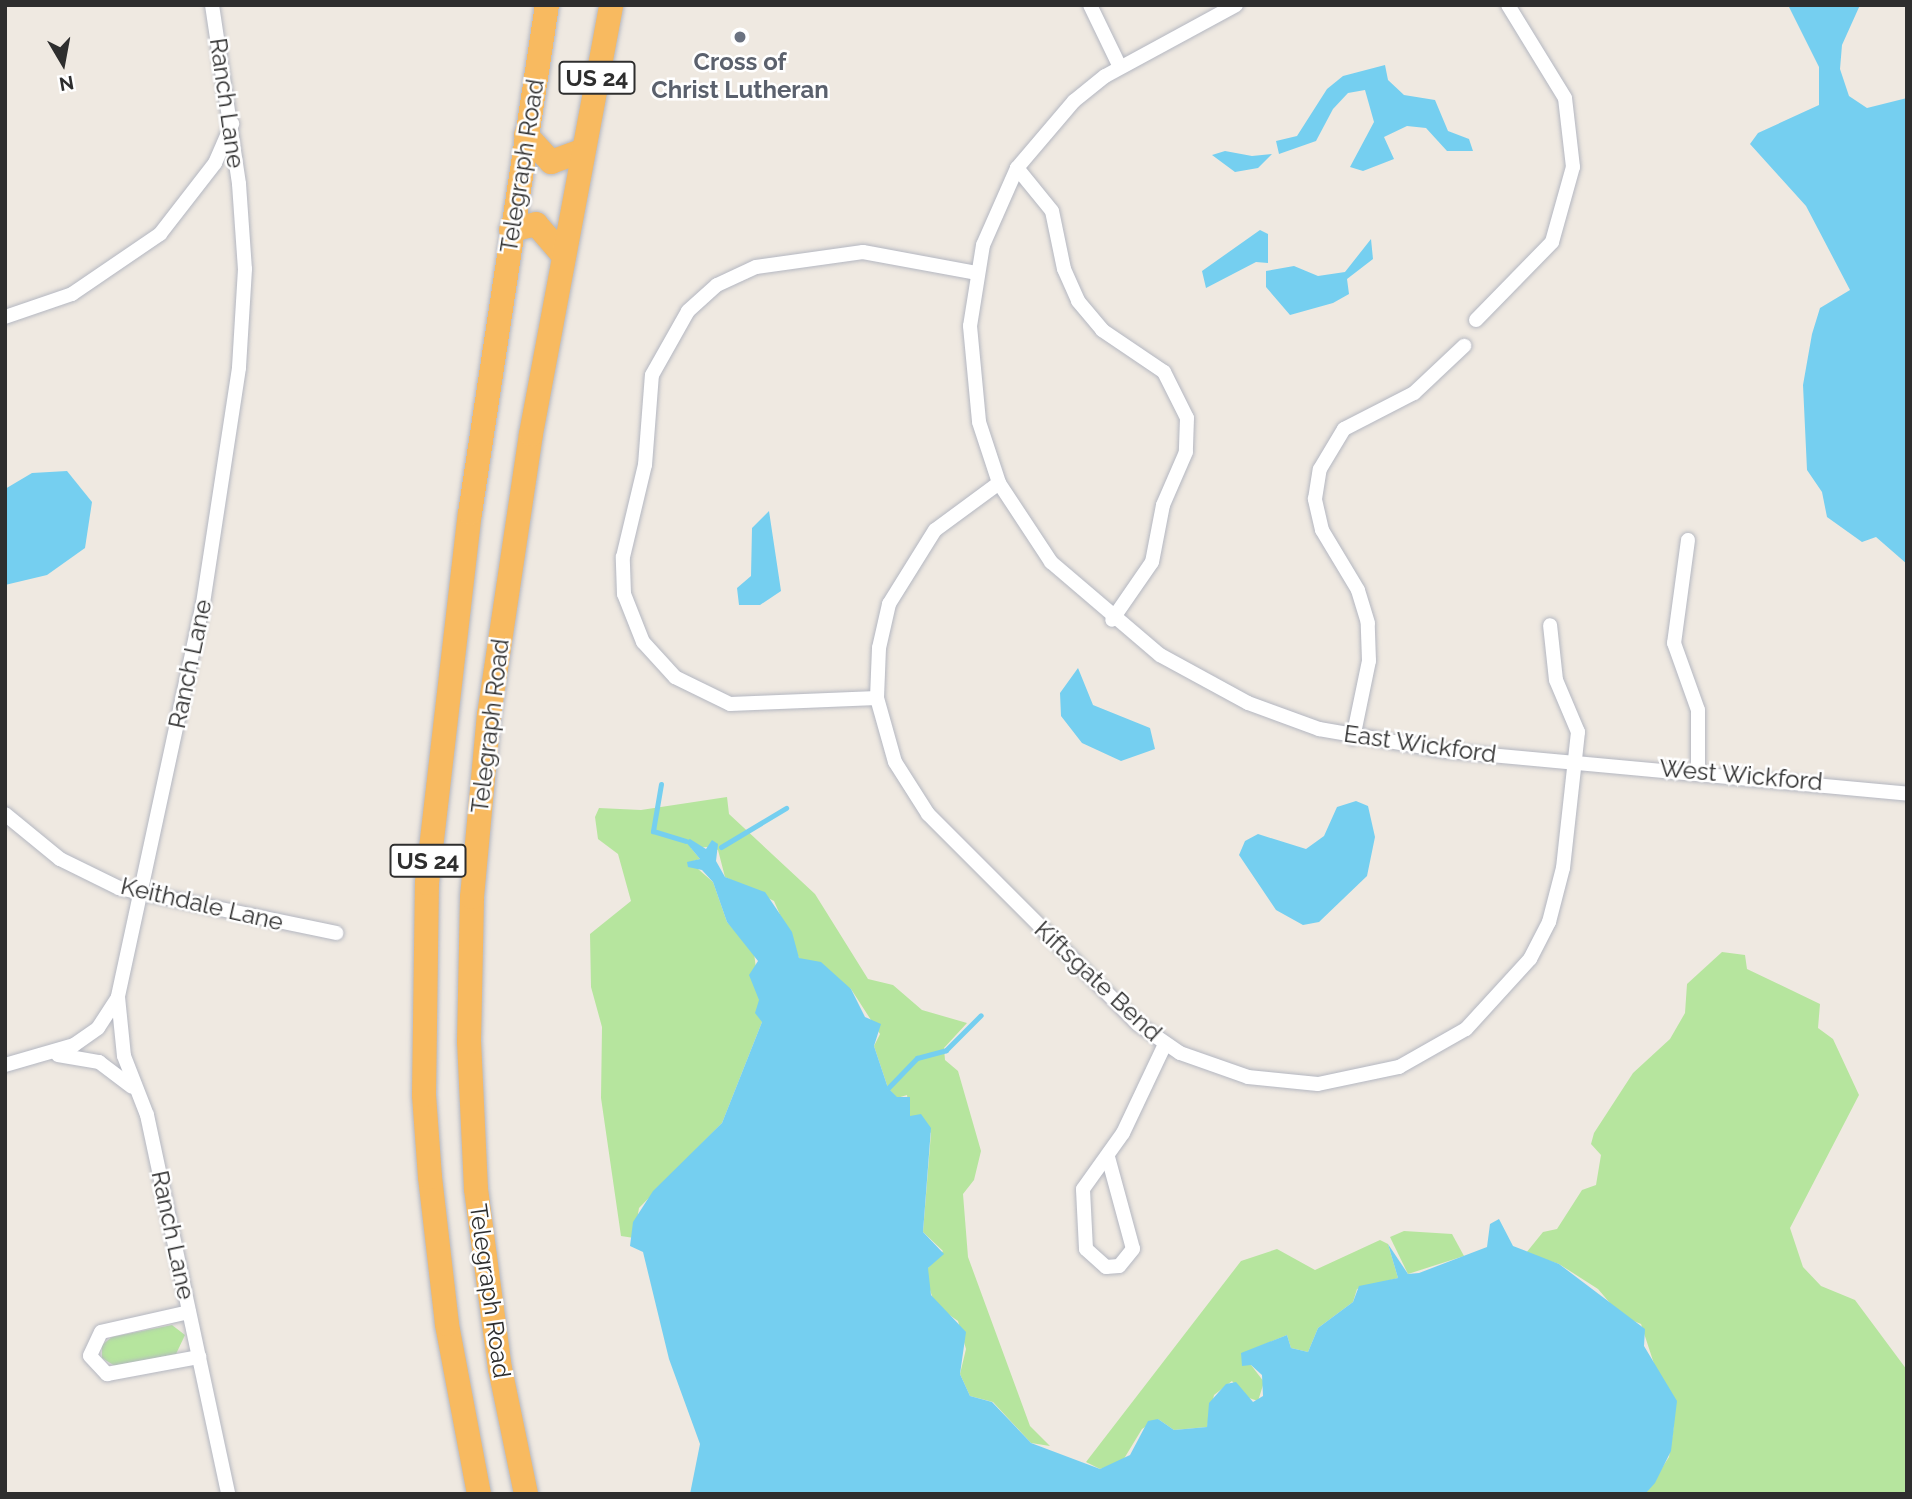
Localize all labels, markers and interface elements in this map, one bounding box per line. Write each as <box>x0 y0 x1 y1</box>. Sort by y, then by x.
north arrow <box>28 28 98 98</box>
marker: Cross of Christ Lutheran <box>732 29 748 45</box>
street label: Ranch Lane <box>204 36 250 170</box>
place label: Cross of Christ Lutheran <box>651 48 829 104</box>
road number: US 24 <box>558 58 636 97</box>
text: N <box>58 72 76 96</box>
street label: Telegraph Road <box>494 77 550 255</box>
street label: Ranch Lane <box>162 597 218 731</box>
street label: Telegraph Road <box>465 637 515 815</box>
street label: East Wickford <box>1342 719 1498 769</box>
street label: West Wickford <box>1658 753 1824 797</box>
road number: US 24 <box>390 842 466 880</box>
street label: Keithdale Lane <box>118 871 286 937</box>
street label: Kiftsgate Bend <box>1029 915 1167 1047</box>
street label: Ranch Lane <box>145 1168 201 1302</box>
street label: Telegraph Road <box>464 1202 516 1380</box>

